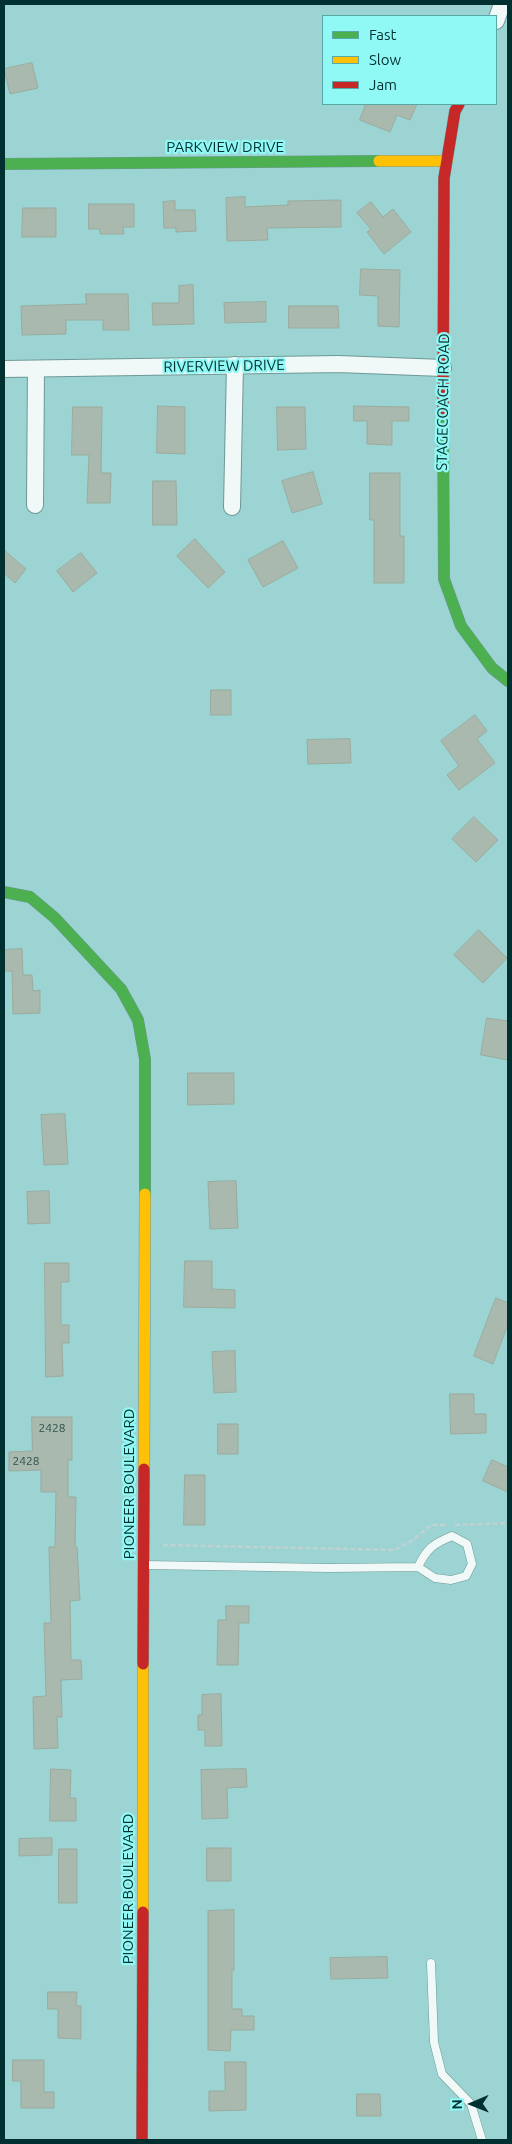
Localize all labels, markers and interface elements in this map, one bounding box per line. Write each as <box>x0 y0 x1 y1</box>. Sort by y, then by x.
legend <box>322 15 497 105</box>
text: Fast <box>369 26 396 43</box>
text: Slow <box>369 51 401 68</box>
text: Jam <box>369 76 397 93</box>
street label: PARKVIEW DRIVE <box>166 138 284 156</box>
street label: STAGECOACH ROAD <box>433 333 453 471</box>
street label: RIVERVIEW DRIVE <box>163 356 285 376</box>
street label: PIONEER BOULEVARD <box>120 1409 138 1559</box>
house number: 2428 <box>38 1421 66 1435</box>
house number: 2428 <box>12 1454 40 1468</box>
street label: PIONEER BOULEVARD <box>119 1814 137 1964</box>
north arrow <box>447 2079 497 2129</box>
text: N <box>449 2099 465 2110</box>

